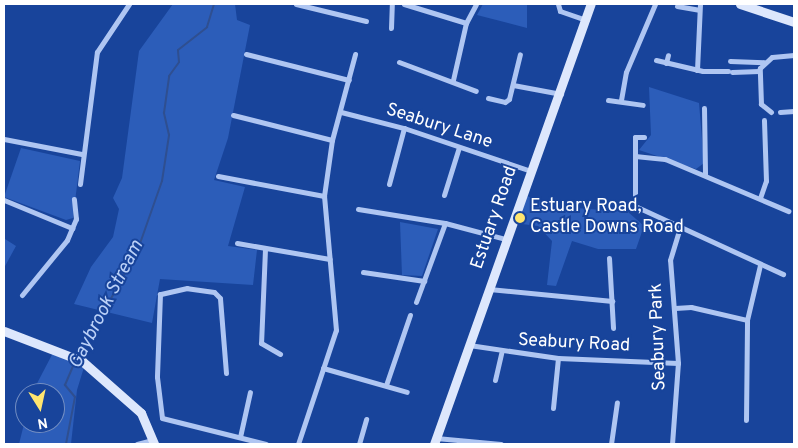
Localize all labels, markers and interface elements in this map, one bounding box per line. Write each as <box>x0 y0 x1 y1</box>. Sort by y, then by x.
street label: Seabury Lane <box>383 100 495 154</box>
street label: Estuary Road <box>467 164 523 272</box>
place label: Estuary Road, Castle Downs Road <box>530 197 684 240</box>
marker: Estuary Road, Castle Downs Road <box>514 212 526 224</box>
water label: Gaybrook Stream <box>65 237 149 373</box>
street label: Seabury Park <box>646 283 672 391</box>
street label: Seabury Road <box>517 330 631 358</box>
north arrow <box>15 383 65 433</box>
text: N <box>36 413 49 432</box>

